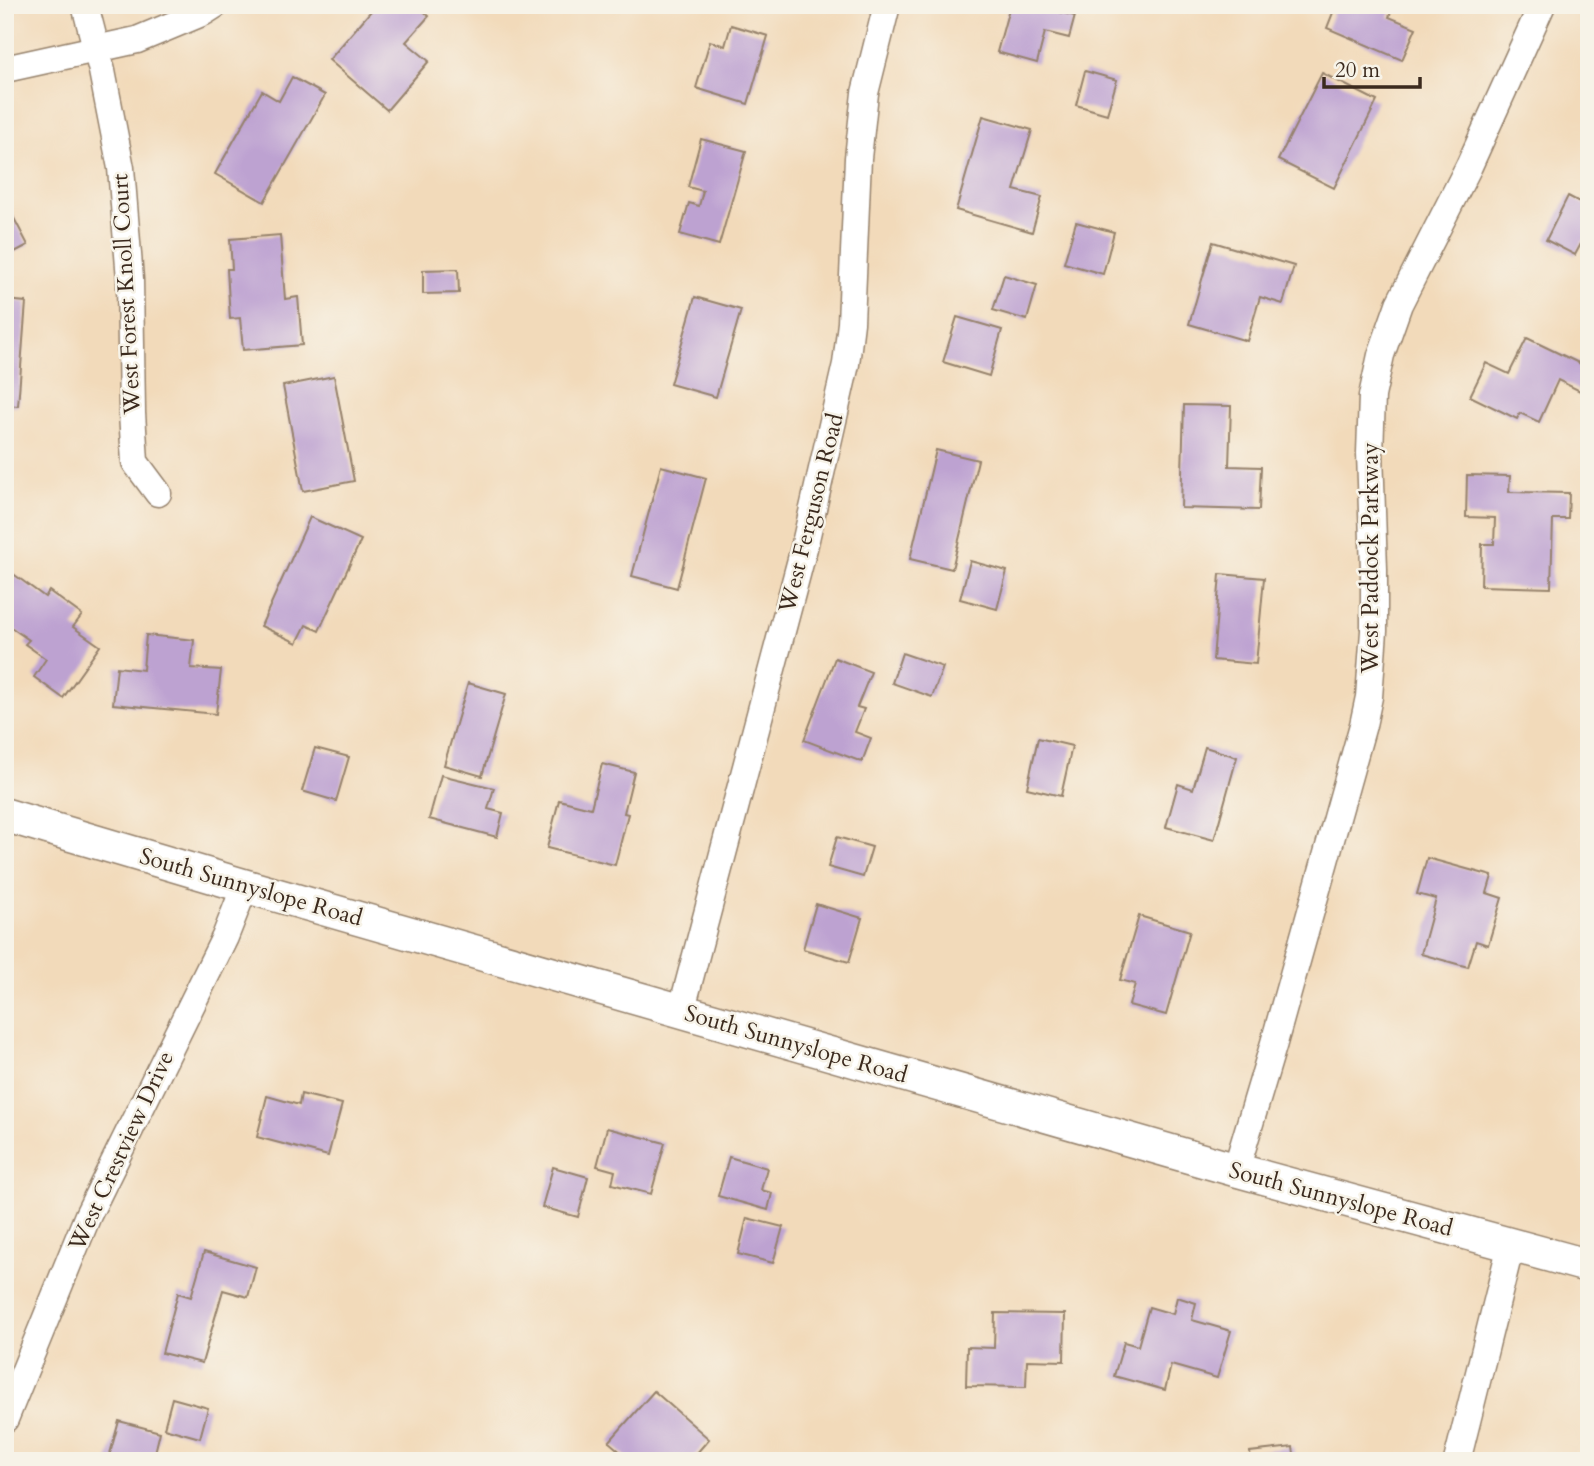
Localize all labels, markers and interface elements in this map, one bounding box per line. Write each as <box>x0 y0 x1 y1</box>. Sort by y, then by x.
scale bar <box>1324 46 1421 90</box>
text: 20 m <box>1335 56 1380 85</box>
street label: West Forest Knoll Court <box>104 173 148 416</box>
street label: West Ferguson Road <box>771 409 851 617</box>
street label: West Paddock Parkway <box>1355 442 1386 675</box>
street label: South Sunnyslope Road <box>136 840 367 934</box>
street label: South Sunnyslope Road <box>681 997 912 1091</box>
street label: West Crestview Drive <box>61 1046 181 1257</box>
street label: South Sunnyslope Road <box>1226 1154 1457 1244</box>

